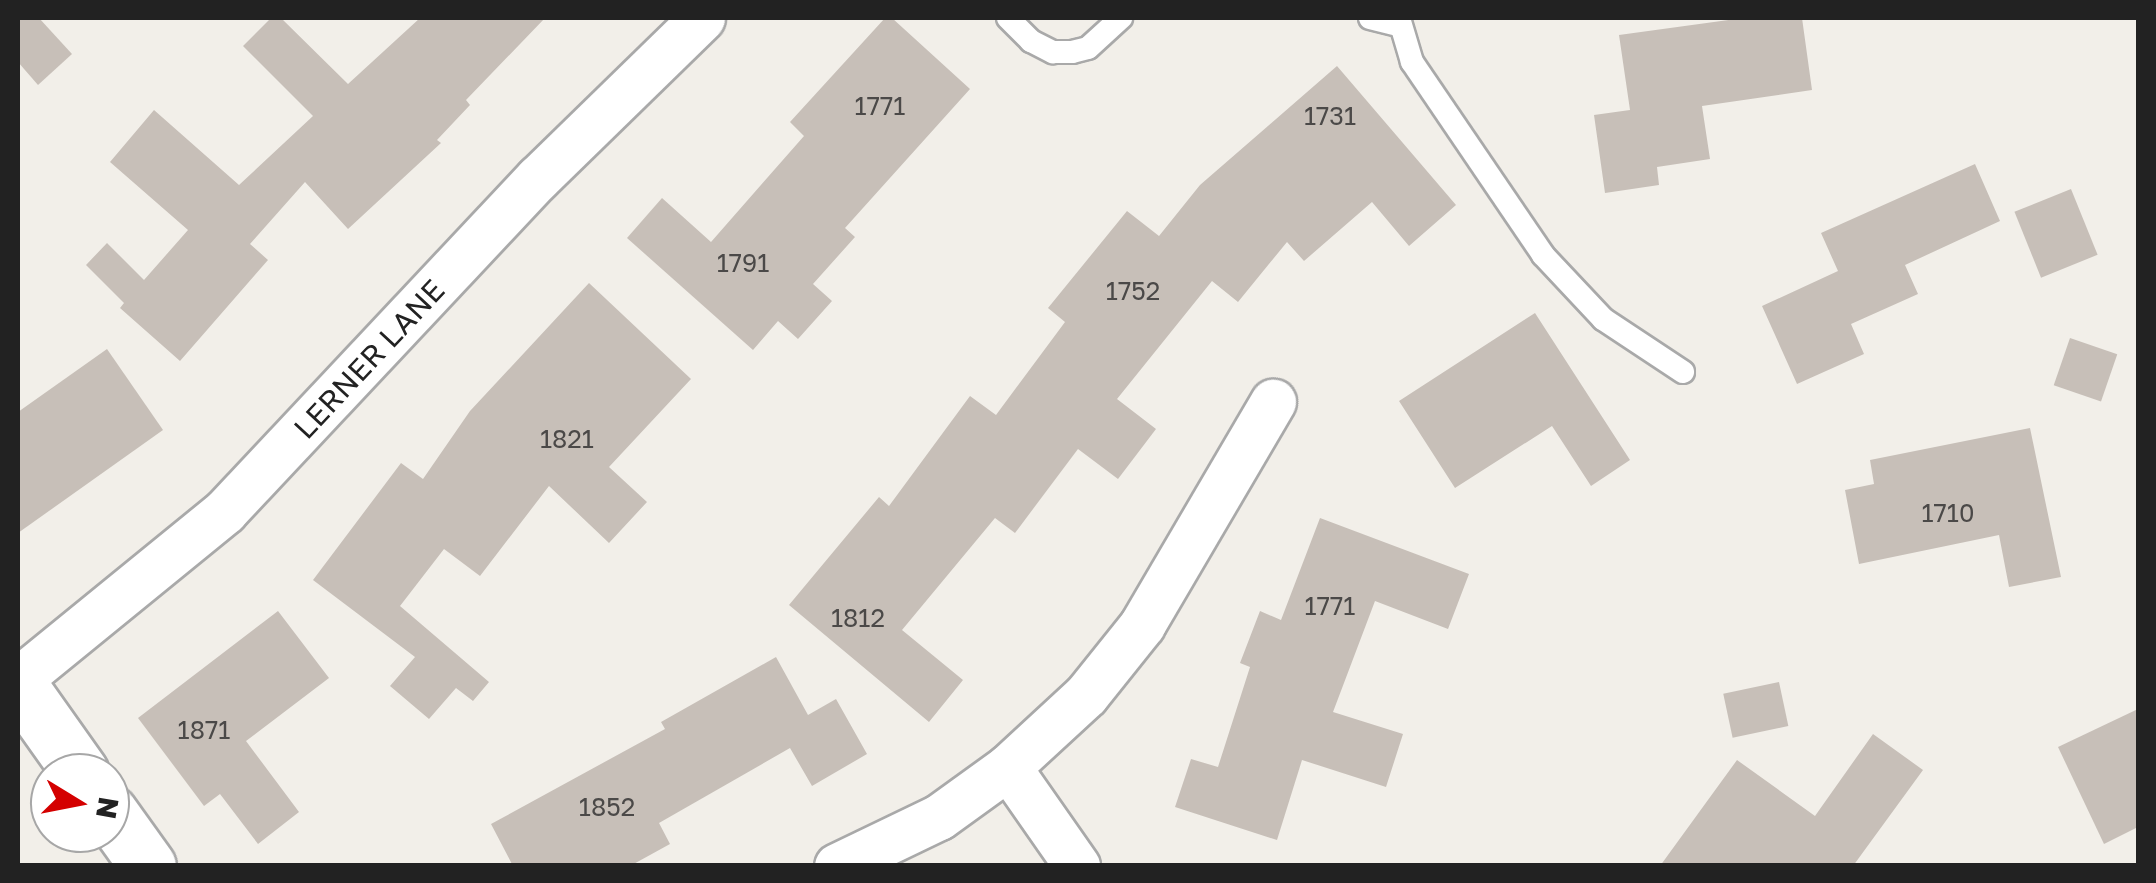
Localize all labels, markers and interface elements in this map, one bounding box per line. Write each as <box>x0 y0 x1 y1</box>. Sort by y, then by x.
house number: 1771 <box>855 91 905 121</box>
house number: 1731 <box>1304 101 1356 131</box>
house number: 1791 <box>717 248 769 278</box>
street label: LERNER LANE <box>286 272 452 446</box>
house number: 1752 <box>1106 276 1160 306</box>
house number: 1821 <box>540 424 594 454</box>
house number: 1710 <box>1922 498 1974 528</box>
house number: 1771 <box>1305 591 1355 621</box>
house number: 1812 <box>831 603 885 633</box>
house number: 1871 <box>178 715 230 745</box>
north arrow <box>30 753 130 853</box>
house number: 1852 <box>579 792 635 822</box>
text: N <box>90 795 126 821</box>

